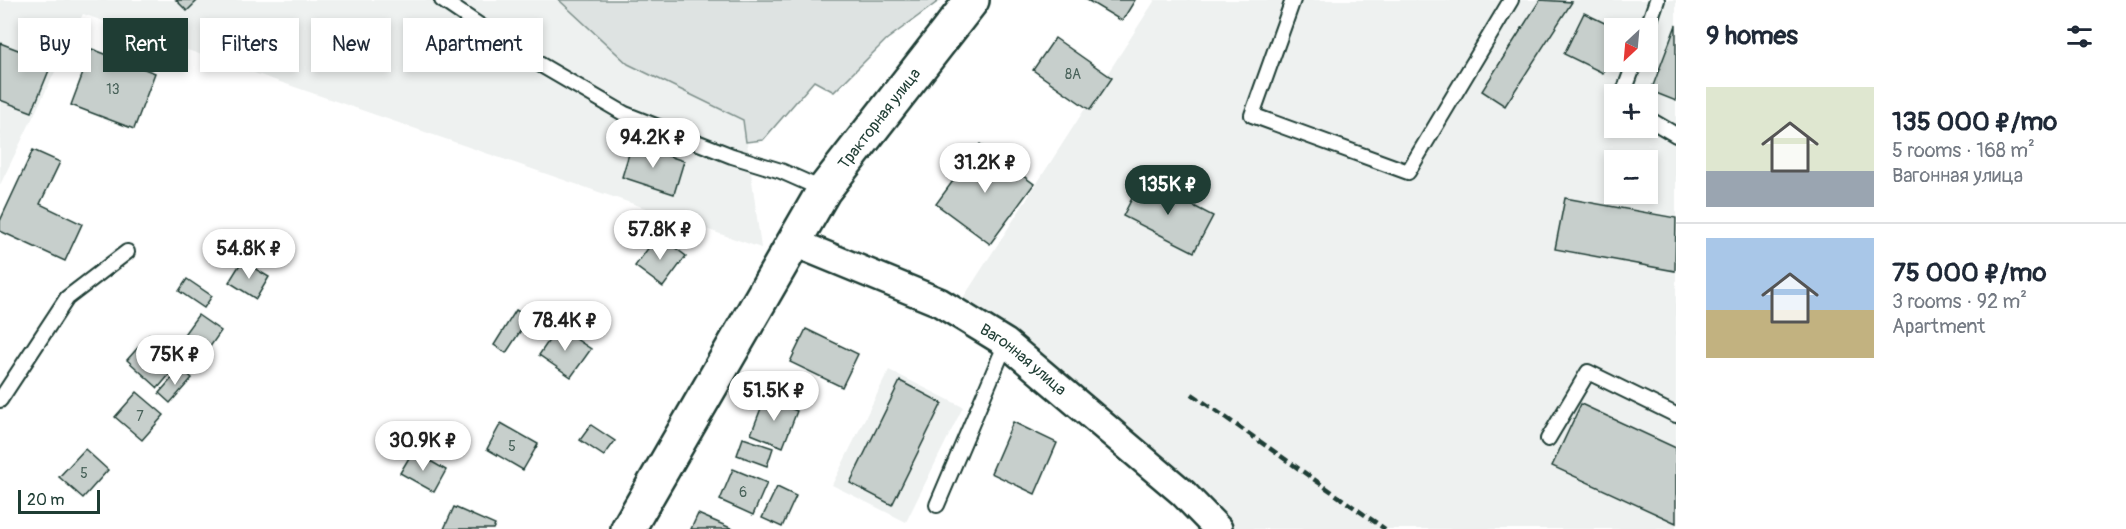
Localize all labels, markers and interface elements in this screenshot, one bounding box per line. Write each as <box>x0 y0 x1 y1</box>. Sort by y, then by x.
chip: Buy <box>18 18 91 72</box>
chip: Rent <box>103 18 188 72</box>
chip: Filters <box>200 18 299 72</box>
chip: New <box>311 18 391 72</box>
chip: Apartment <box>403 18 543 72</box>
north arrow <box>1604 18 1658 72</box>
map controls <box>1604 18 1658 204</box>
text: 9 homes <box>1706 20 1798 52</box>
icon: filters <box>2063 20 2096 53</box>
street label: Тракторная улица <box>834 64 925 173</box>
house number: 8А <box>1065 66 1081 83</box>
house number: 13 <box>106 81 120 98</box>
button: + <box>1604 84 1658 138</box>
text: 135 000 ₽/mo <box>1892 106 2057 138</box>
icon: home <box>1754 111 1826 183</box>
pin: 94.2K ₽ <box>598 118 708 169</box>
text: 94.2K ₽ <box>620 125 686 150</box>
text: 5 rooms · 168 m² <box>1892 138 2035 163</box>
pin: 31.2K ₽ <box>930 143 1040 194</box>
text: 31.2K ₽ <box>954 150 1016 175</box>
button: − <box>1604 150 1658 204</box>
text: Вагонная улица <box>1892 163 2023 188</box>
pin: 135K ₽ <box>1119 165 1217 216</box>
text: 135K ₽ <box>1139 172 1197 197</box>
pin: 57.8K ₽ <box>605 210 715 261</box>
text: 57.8K ₽ <box>628 217 692 242</box>
pin: 54.8K ₽ <box>194 229 304 280</box>
text: 54.8K ₽ <box>216 236 282 261</box>
text: 75 000 ₽/mo <box>1892 257 2046 289</box>
icon: home <box>1754 262 1826 334</box>
text: 3 rooms · 92 m² <box>1892 289 2027 314</box>
pin: 78.4K ₽ <box>510 301 620 352</box>
text: 78.4K ₽ <box>532 308 598 333</box>
text: Apartment <box>1892 314 1985 339</box>
street label: Вагонная улица <box>976 319 1070 400</box>
pin: 75K ₽ <box>133 335 217 386</box>
text: 75K ₽ <box>150 342 200 367</box>
pin: 51.5K ₽ <box>719 371 829 422</box>
text: 51.5K ₽ <box>743 378 805 403</box>
house number: 7 <box>136 408 144 425</box>
pin: 30.9K ₽ <box>368 421 478 472</box>
text: 30.9K ₽ <box>389 428 457 453</box>
house number: 5 <box>508 438 516 455</box>
house number: 5 <box>80 465 88 482</box>
house number: 6 <box>739 484 747 501</box>
scale bar <box>18 487 100 514</box>
text: 20 m <box>27 490 65 510</box>

